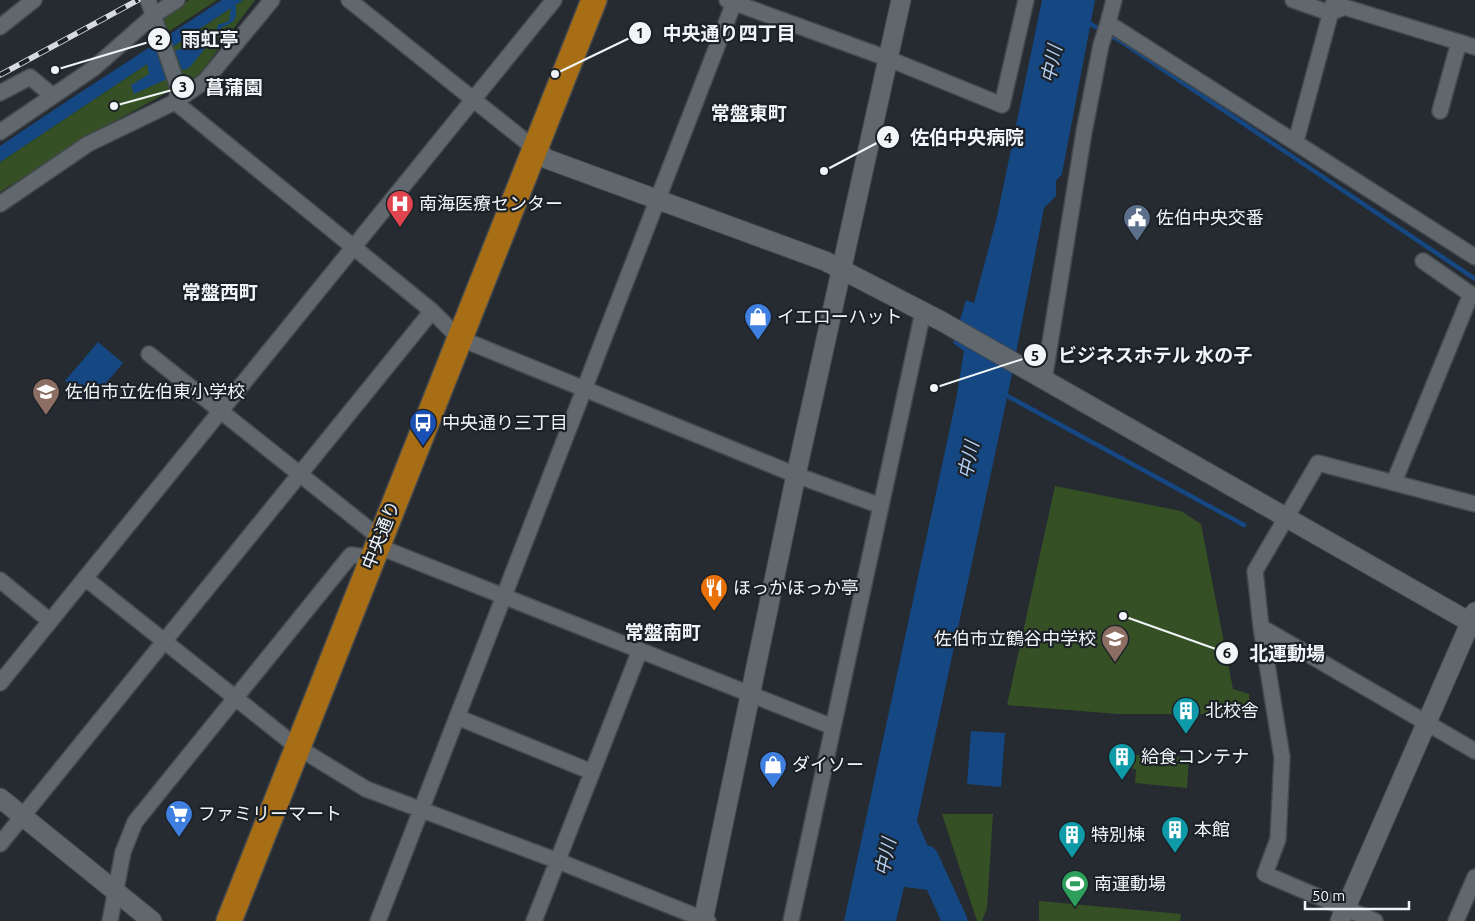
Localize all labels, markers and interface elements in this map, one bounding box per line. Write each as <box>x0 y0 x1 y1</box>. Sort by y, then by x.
callout: 中央通り四丁目 <box>628 16 806 50</box>
callout: 雨虹亭 <box>147 22 249 56</box>
text: 中央通り四丁目 <box>662 22 796 44</box>
text: 1 <box>636 24 644 41</box>
text: 雨虹亭 <box>181 28 239 50</box>
text: 2 <box>155 31 163 48</box>
water label: 中川 <box>1036 41 1066 85</box>
callout: 菖蒲園 <box>171 70 273 104</box>
text: 菖蒲園 <box>205 76 263 98</box>
text: 3 <box>179 78 187 95</box>
district label: 常盤東町 <box>711 102 787 124</box>
callout: 佐伯中央病院 <box>875 120 1034 154</box>
text: 佐伯中央病院 <box>910 126 1024 148</box>
text: 4 <box>884 129 892 146</box>
hospital icon: 南海医療センター <box>385 189 415 228</box>
place label: 南海医療センター <box>419 193 563 213</box>
public building icon: 佐伯中央交番 <box>1122 203 1152 242</box>
place label: 佐伯中央交番 <box>1156 207 1264 227</box>
district label: 常盤西町 <box>182 281 258 303</box>
shop icon: イエローハット <box>743 302 773 341</box>
place label: イエローハット <box>777 306 902 326</box>
callout: ビジネスホテル 水の子 <box>1022 338 1262 372</box>
text: ビジネスホテル 水の子 <box>1058 344 1252 366</box>
text: 5 <box>1031 347 1039 364</box>
school or university icon: 佐伯市立佐伯東小学校 <box>31 377 61 416</box>
place label: 佐伯市立佐伯東小学校 <box>65 381 245 401</box>
bus stop icon: 中央通り三丁目 <box>408 408 438 447</box>
place label: 中央通り三丁目 <box>442 412 568 432</box>
water label: 中川 <box>953 437 983 481</box>
street label: 中央通り <box>357 498 403 572</box>
restaurant icon: ほっかほっか亭 <box>699 573 729 612</box>
place label: ほっかほっか亭 <box>733 577 859 597</box>
district label: 常盤南町 <box>625 621 701 643</box>
school or university icon: 佐伯市立鶴谷中学校 <box>1100 624 1130 663</box>
place label: 佐伯市立鶴谷中学校 <box>934 628 1096 648</box>
callout: 北運動場 <box>1214 636 1335 670</box>
text: 北運動場 <box>1249 642 1325 664</box>
text: 6 <box>1223 644 1231 661</box>
building icon: 北校舎 <box>1171 696 1201 735</box>
place label: 北校舎 <box>1205 700 1259 720</box>
building icon: 給食コンテナ <box>1107 742 1137 781</box>
place label: 給食コンテナ <box>1141 746 1249 766</box>
shop icon: ダイソー <box>758 750 788 789</box>
place label: ダイソー <box>792 754 864 774</box>
supermarket icon: ファミリーマート <box>164 799 194 838</box>
place label: ファミリーマート <box>198 803 342 823</box>
building icon: 本館 <box>1160 815 1190 854</box>
place label: 本館 <box>1194 819 1230 839</box>
building icon: 特別棟 <box>1057 820 1087 859</box>
place label: 特別棟 <box>1091 824 1145 844</box>
water label: 中川 <box>870 834 900 878</box>
sports icon: 南運動場 <box>1060 869 1090 908</box>
place label: 南運動場 <box>1094 873 1166 893</box>
scale bar <box>1305 878 1409 910</box>
text: 50 m <box>1312 887 1345 904</box>

